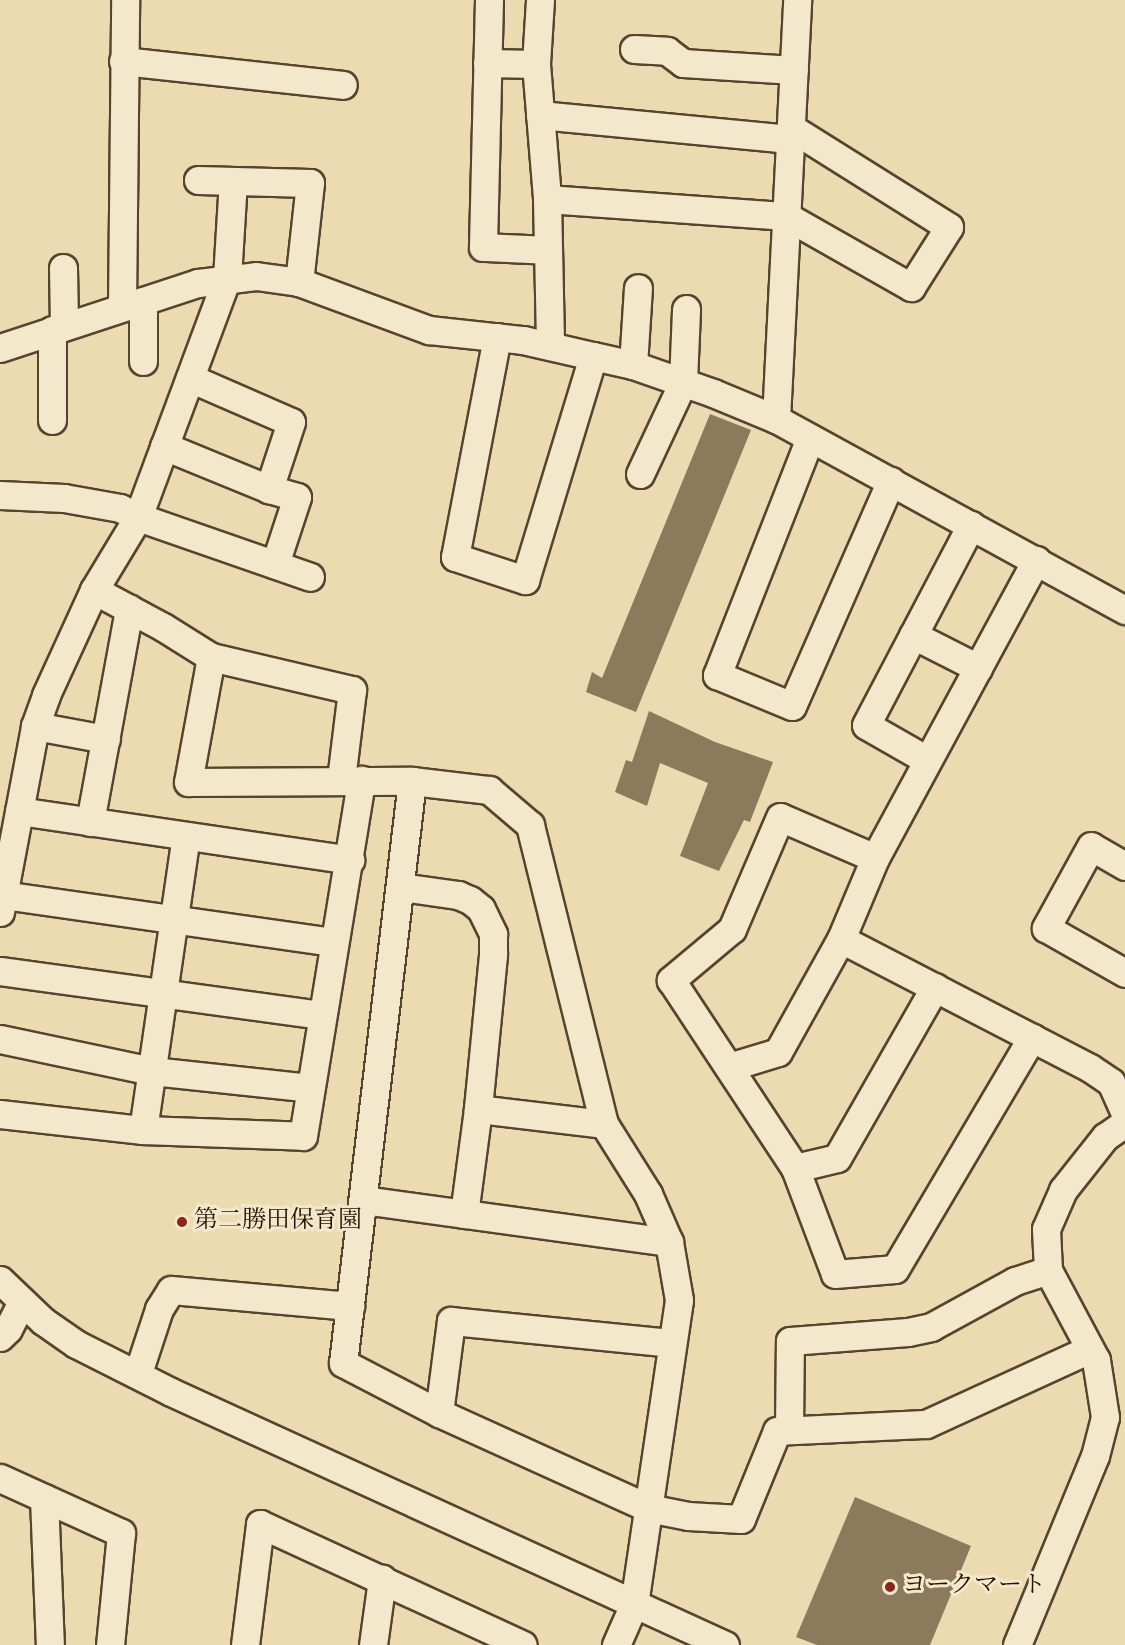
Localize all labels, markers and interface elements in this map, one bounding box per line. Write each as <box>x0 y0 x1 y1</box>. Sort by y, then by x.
place label: 第二勝田保育園 <box>194 1208 362 1236</box>
marker: 第二勝田保育園 <box>175 1215 189 1229</box>
place label: ヨークマート <box>902 1573 1046 1601</box>
marker: ヨークマート <box>883 1580 897 1594</box>

